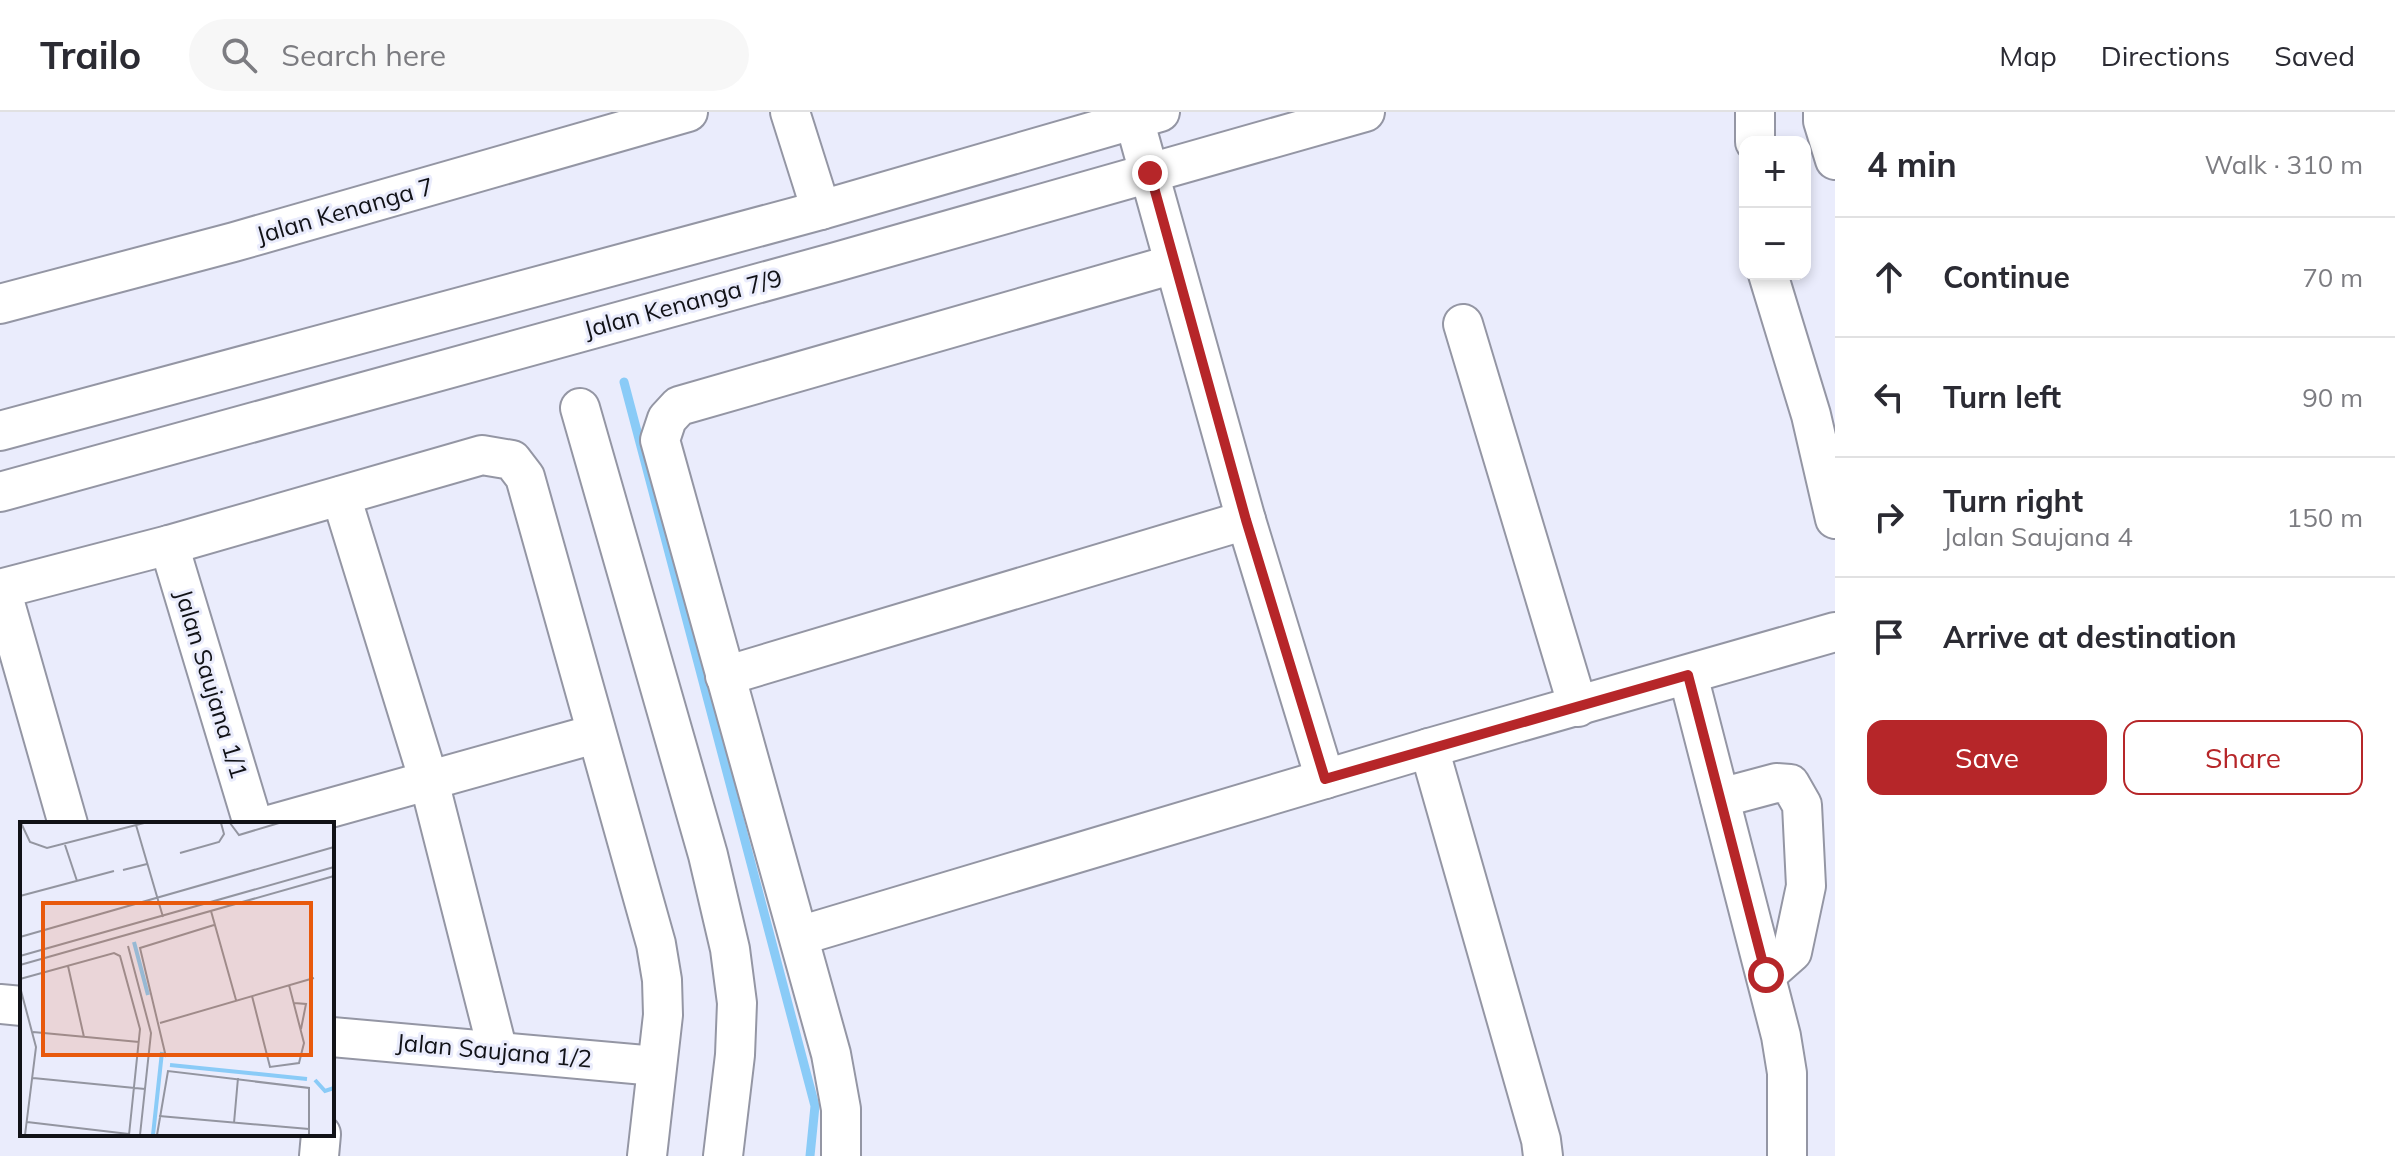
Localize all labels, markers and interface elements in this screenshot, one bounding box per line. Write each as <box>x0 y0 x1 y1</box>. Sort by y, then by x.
search box <box>189 19 749 91</box>
text: Trailo <box>40 31 141 79</box>
icon: search <box>217 33 261 77</box>
text: Search here <box>281 36 446 74</box>
text: Map <box>1999 38 2057 73</box>
text: Directions <box>2101 38 2230 73</box>
text: Saved <box>2274 38 2355 73</box>
map controls <box>1739 136 1811 280</box>
button: + <box>1739 136 1811 208</box>
text: 4 min <box>1867 143 1957 186</box>
text: Walk · 310 m <box>2204 148 2363 181</box>
route end <box>1132 155 1168 191</box>
street label: Jalan Kenanga 7 <box>253 170 437 250</box>
button: − <box>1739 208 1811 280</box>
icon: ahead <box>1867 255 1911 299</box>
text: Continue <box>1943 258 2070 296</box>
text: 70 m <box>2302 261 2363 294</box>
street label: Jalan Kenanga 7/9 <box>580 262 785 344</box>
icon: left <box>1867 375 1911 419</box>
text: Turn left <box>1943 378 2061 416</box>
text: 90 m <box>2302 381 2363 414</box>
text: Turn right <box>1943 482 2083 520</box>
icon: right <box>1867 495 1911 539</box>
text: 150 m <box>2287 501 2363 534</box>
text: Jalan Saujana 4 <box>1943 520 2133 553</box>
street label: Jalan Saujana 1/1 <box>169 585 255 782</box>
icon: arrive <box>1867 615 1911 659</box>
text: Arrive at destination <box>1943 618 2237 656</box>
button: Save <box>1867 720 2107 795</box>
button: Share <box>2123 720 2363 795</box>
inset map <box>20 822 334 1136</box>
route start <box>1748 957 1784 993</box>
street label: Jalan Saujana 1/2 <box>395 1026 593 1074</box>

